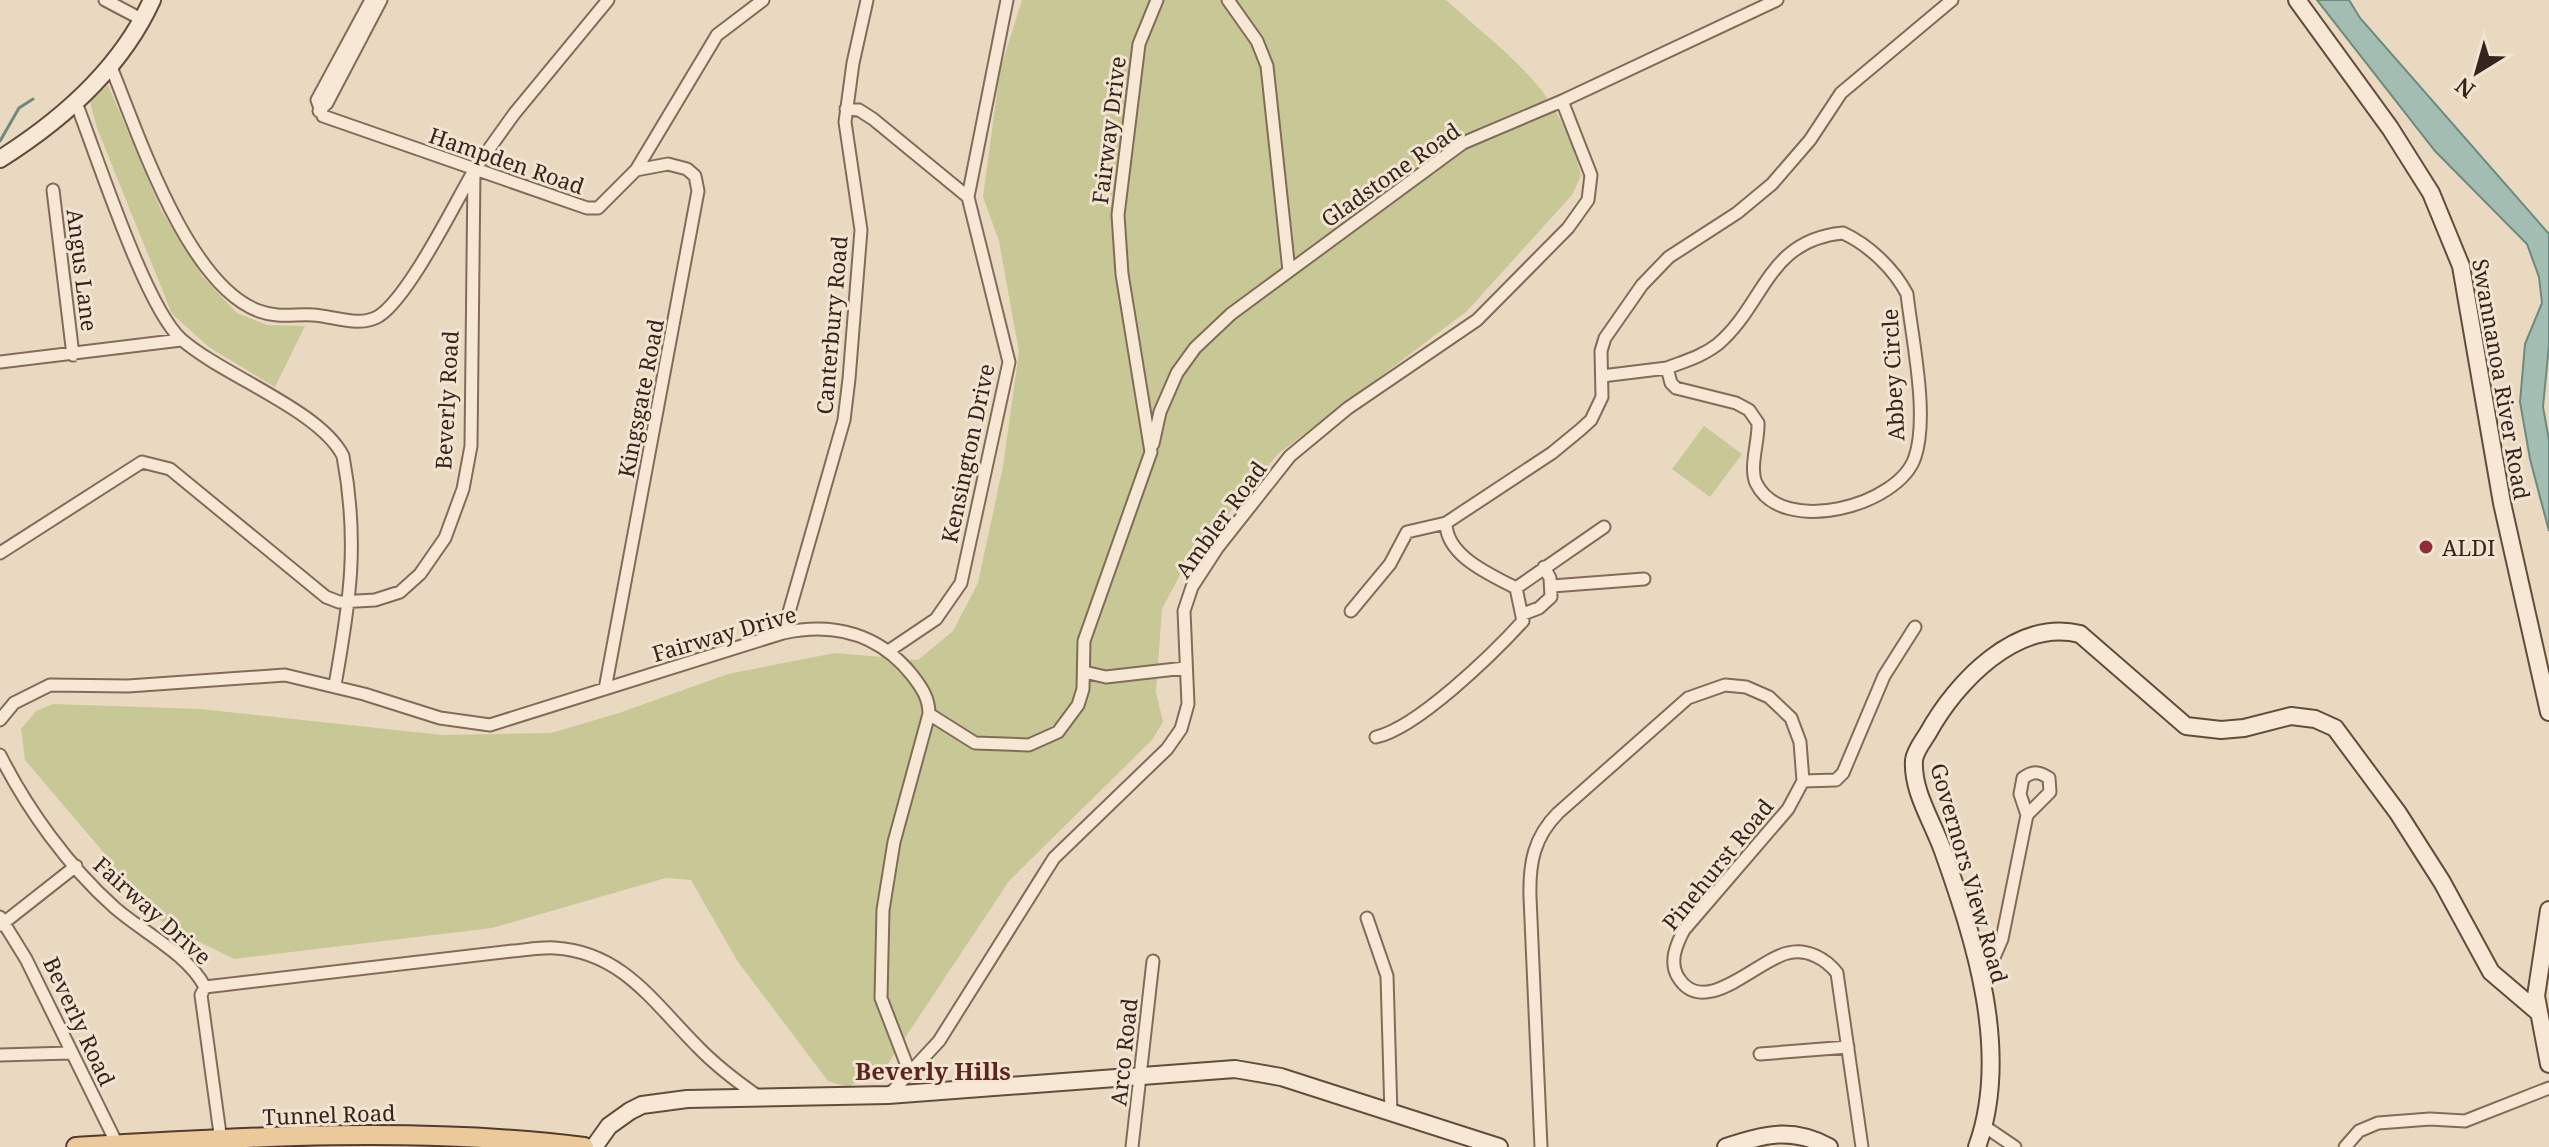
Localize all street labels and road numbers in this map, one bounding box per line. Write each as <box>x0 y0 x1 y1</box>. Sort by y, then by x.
street label: Fairway Drive <box>1084 54 1132 206</box>
street label: Gladstone Road <box>1314 115 1466 233</box>
street label: Hampden Road <box>425 119 589 201</box>
street label: Angus Lane <box>61 207 105 333</box>
street label: Canterbury Road <box>808 234 854 415</box>
street label: Swannanoa River Road <box>2466 256 2538 502</box>
street label: Abbey Circle <box>1874 308 1910 442</box>
street label: Kingsgate Road <box>610 316 670 480</box>
street label: Beverly Road <box>427 329 465 470</box>
street label: Kensington Drive <box>933 361 1001 545</box>
street label: Ambler Road <box>1167 454 1273 583</box>
street label: Fairway Drive <box>648 598 800 668</box>
street label: Governors View Road <box>1924 760 2016 987</box>
street label: Pinehurst Road <box>1655 792 1780 936</box>
street label: Fairway Drive <box>88 849 218 971</box>
street label: Beverly Road <box>37 952 123 1091</box>
street label: Arco Road <box>1102 996 1144 1107</box>
street label: Tunnel Road <box>262 1097 397 1131</box>

